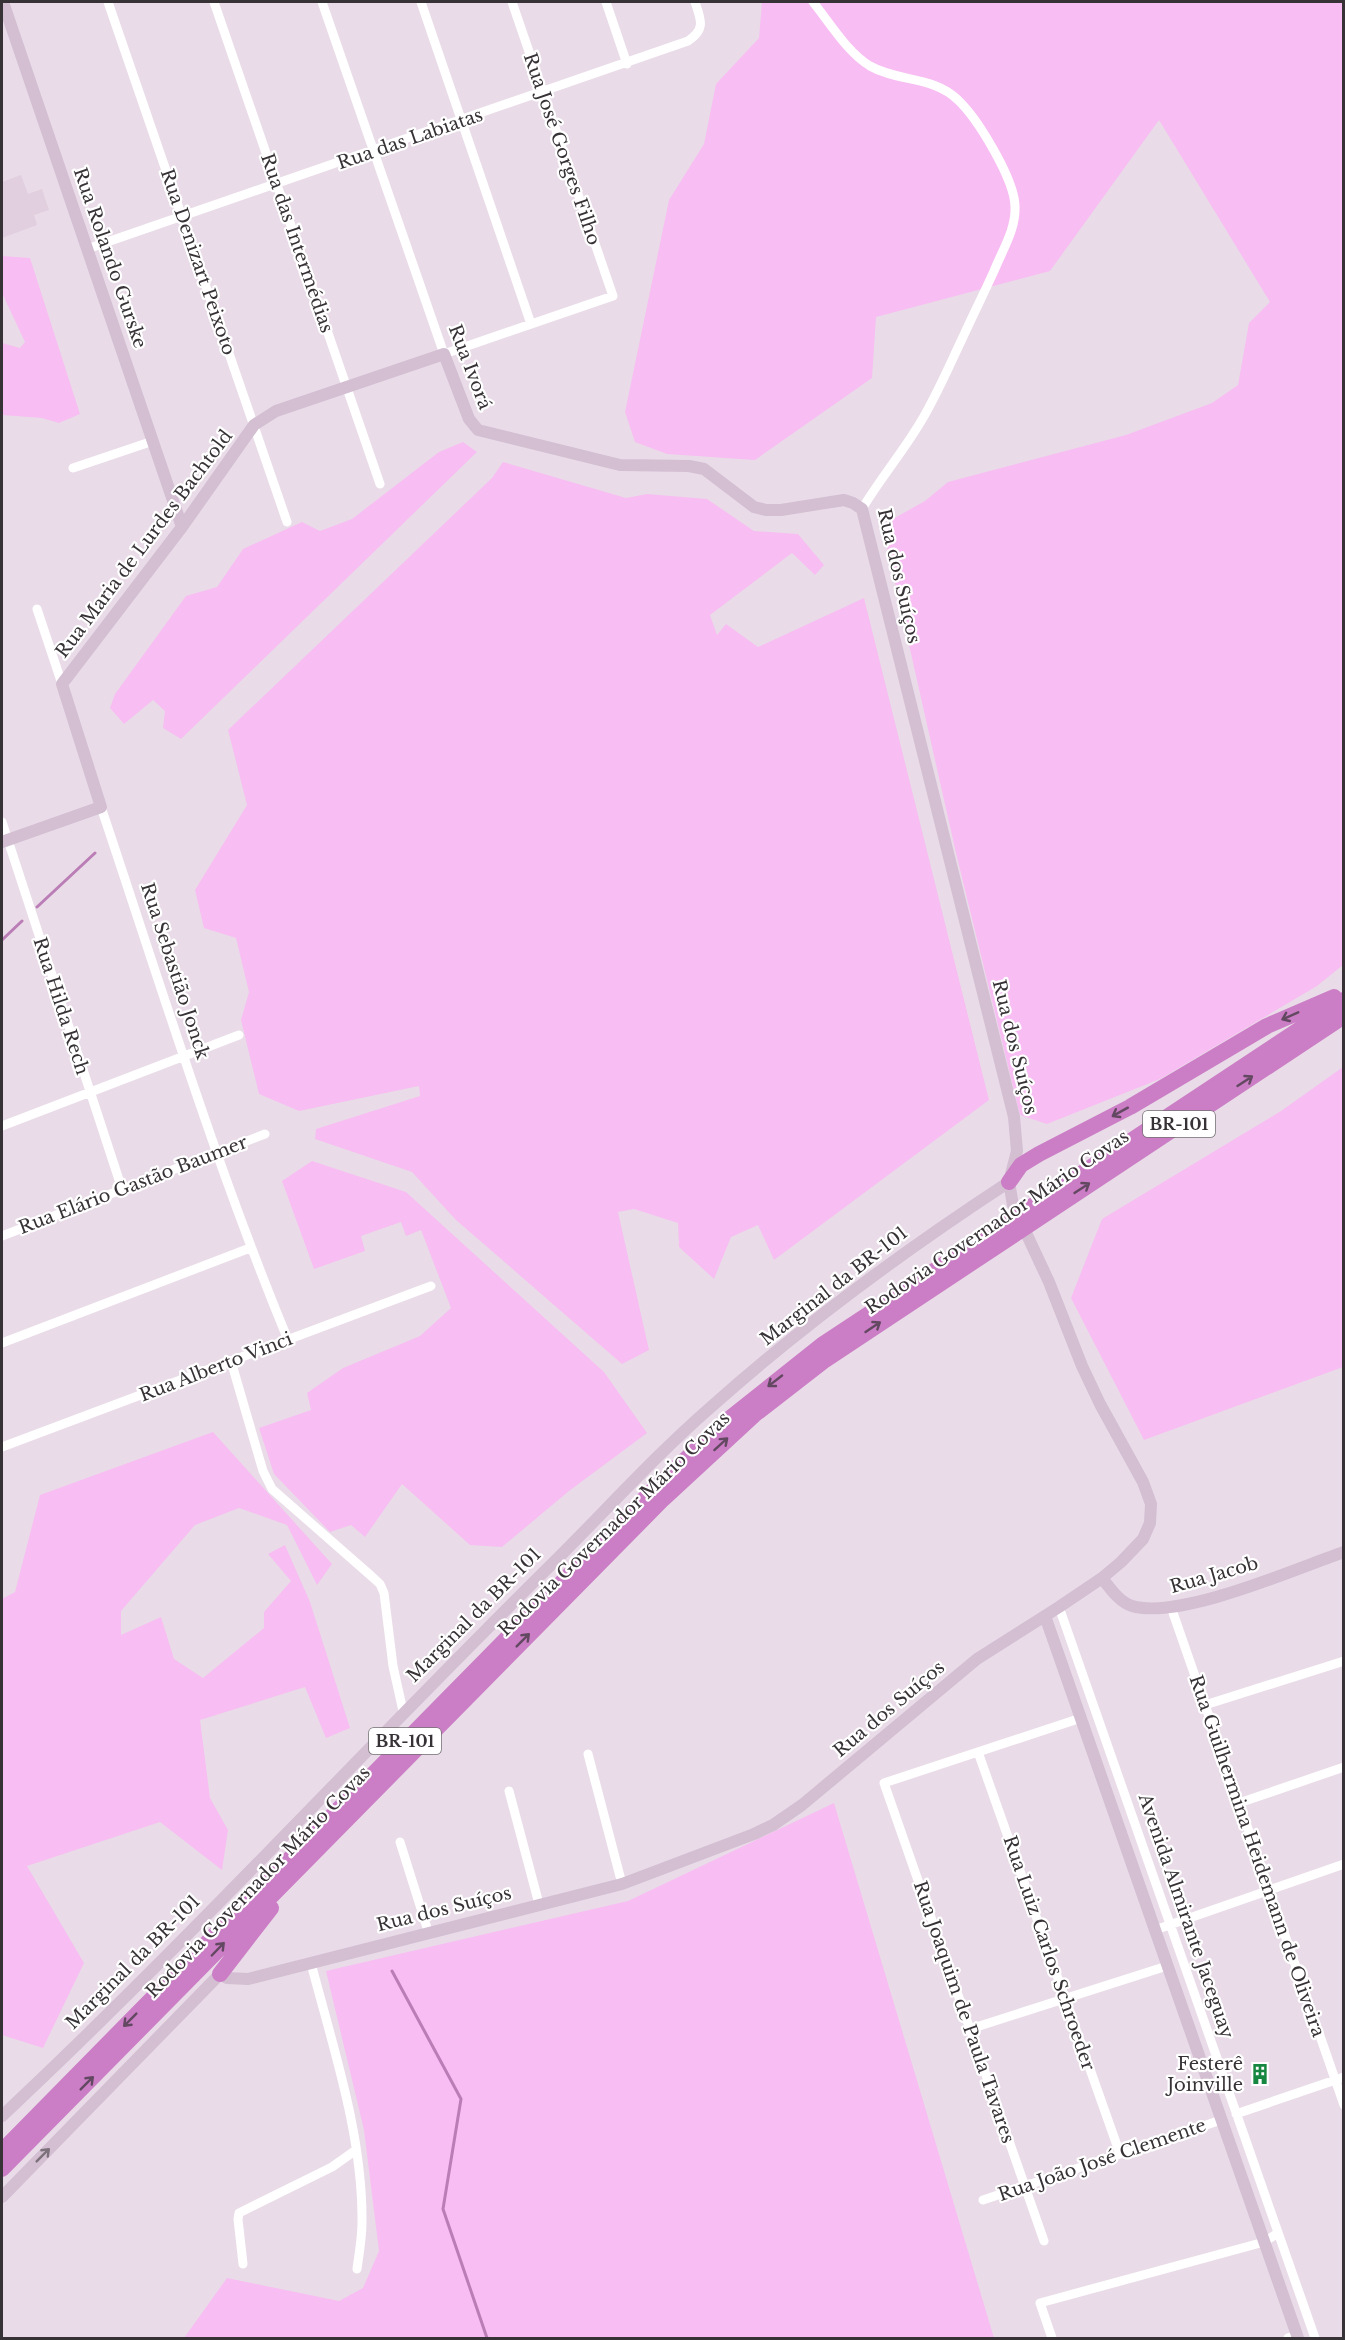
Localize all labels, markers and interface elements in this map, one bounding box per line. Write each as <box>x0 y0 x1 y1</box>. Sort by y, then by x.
street label: Rua José Gorges Filho <box>519 50 605 248</box>
street label: Rua das Labiatas <box>334 104 486 174</box>
street label: Rua das Intermédias <box>256 150 338 336</box>
street label: Rua Rolando Gurske <box>69 165 151 351</box>
street label: Rua Denizart Peixoto <box>156 166 240 358</box>
street label: Rua Ivorá <box>444 321 496 413</box>
street label: Rua Maria de Lurdes Bachtold <box>51 426 237 662</box>
street label: Rua dos Suíços <box>873 506 925 646</box>
street label: Rua Sebastião Jonck <box>136 880 214 1062</box>
street label: Rua Hilda Rech <box>28 934 94 1078</box>
street label: Rua dos Suíços <box>988 977 1042 1117</box>
one-way arrow <box>1281 1011 1300 1022</box>
one-way arrow <box>1237 1074 1254 1087</box>
one-way arrow <box>1112 1107 1130 1118</box>
road number: BR-101 <box>1143 1111 1215 1137</box>
street label: Rodovia Governador Mário Covas <box>861 1125 1133 1319</box>
street label: Rua Elário Gastão Baumer <box>15 1131 251 1239</box>
one-way arrow <box>1074 1182 1090 1194</box>
street label: Marginal da BR-101 <box>756 1222 912 1350</box>
one-way arrow <box>865 1321 881 1333</box>
street label: Rua Alberto Vinci <box>136 1328 296 1406</box>
one-way arrow <box>768 1374 784 1387</box>
street label: Rodovia Governador Mário Covas <box>494 1407 734 1641</box>
one-way arrow <box>713 1437 728 1451</box>
street label: Marginal da BR-101 <box>402 1543 546 1687</box>
street label: Rua Jacob <box>1167 1552 1261 1598</box>
one-way arrow <box>516 1633 530 1648</box>
street label: Rua dos Suíços <box>829 1656 949 1762</box>
street label: Rua Guilhermina Heidemann de Oliveira <box>1185 1672 1329 2040</box>
road number: BR-101 <box>369 1728 441 1754</box>
street label: Rodovia Governador Mário Covas <box>141 1762 375 2002</box>
street label: Avenida Almirante Jaceguay <box>1133 1790 1238 2042</box>
street label: Rua Luiz Carlos Schroeder <box>998 1833 1100 2074</box>
street label: Rua Joaquim de Paula Tavares <box>909 1878 1019 2146</box>
street label: Rua dos Suíços <box>374 1882 514 1936</box>
street label: Marginal da BR-101 <box>61 1890 205 2034</box>
one-way arrow <box>211 1942 226 1957</box>
one-way arrow <box>123 2013 137 2028</box>
place label: Festerê Joinville <box>1165 2053 1243 2096</box>
building icon: Festerê Joinville <box>1248 2062 1272 2086</box>
one-way arrow <box>79 2076 94 2091</box>
street label: Rua João José Clemente <box>995 2114 1209 2206</box>
one-way arrow <box>35 2147 50 2162</box>

